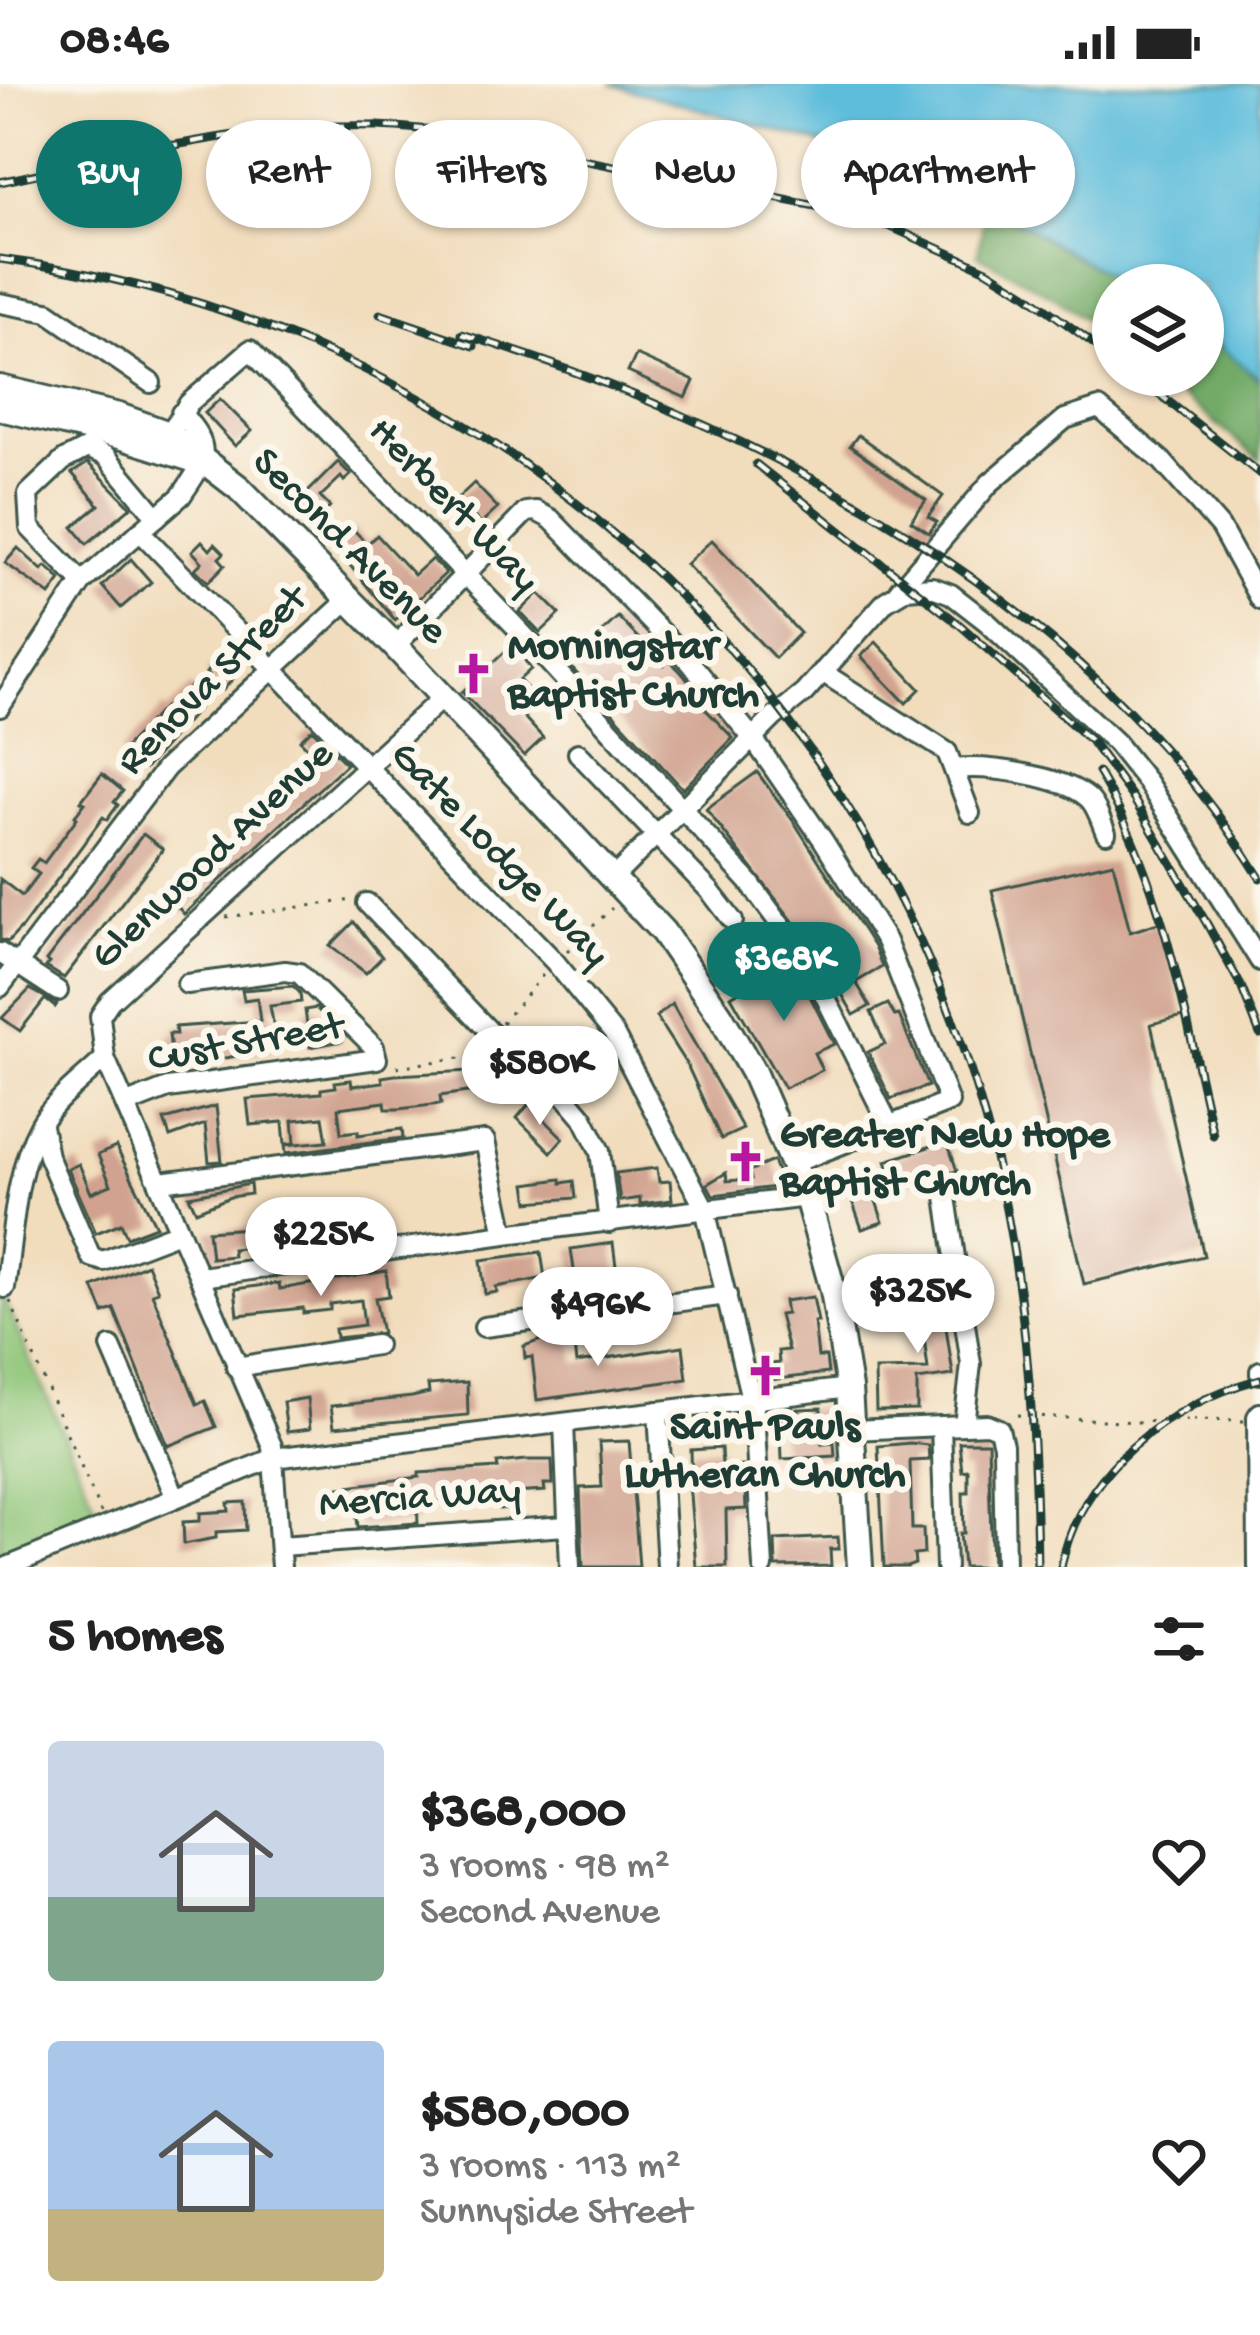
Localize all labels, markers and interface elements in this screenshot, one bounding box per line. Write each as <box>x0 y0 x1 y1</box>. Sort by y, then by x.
text: 08:46 <box>60 16 168 69</box>
chip: Buy <box>36 120 182 228</box>
chip: Rent <box>206 120 371 228</box>
chip: Filters <box>395 120 588 228</box>
chip: New <box>612 120 777 228</box>
chip: Apartment <box>801 120 1075 228</box>
map controls <box>1092 264 1224 396</box>
button: layers <box>1092 264 1224 396</box>
street label: Herbert Way <box>356 409 548 605</box>
street label: Second Avenue <box>239 439 457 657</box>
street label: Renova Street <box>109 574 322 787</box>
place label: Morningstar Baptist Church <box>506 625 759 722</box>
church icon: Morningstar Baptist Church <box>451 650 497 696</box>
street label: Glenwood Avenue <box>82 731 347 982</box>
street label: Gate Lodge Way <box>378 733 618 979</box>
pin: $368K <box>700 922 868 1024</box>
text: $368K <box>734 938 834 984</box>
street label: Cust Street <box>145 1003 351 1086</box>
pin: $580K <box>456 1026 624 1128</box>
text: $580K <box>488 1042 592 1088</box>
place label: Greater New Hope Baptist Church <box>778 1113 1111 1210</box>
church icon: Greater New Hope Baptist Church <box>723 1138 769 1184</box>
pin: $225K <box>237 1197 405 1299</box>
text: $225K <box>272 1213 370 1259</box>
pin: $325K <box>834 1254 1002 1356</box>
pin: $496K <box>514 1267 682 1369</box>
text: $325K <box>869 1270 967 1316</box>
text: $496K <box>550 1283 646 1329</box>
church icon: Saint Pauls Lutheran Church <box>742 1352 788 1398</box>
place label: Saint Pauls Lutheran Church <box>624 1405 906 1502</box>
street label: Mercia Way <box>318 1469 522 1531</box>
icon: filters <box>1146 1606 1212 1672</box>
text: 5 homes <box>48 1609 222 1669</box>
text: $368,000 <box>420 1785 626 1845</box>
icon: home <box>144 1789 288 1933</box>
icon: heart <box>1146 1828 1212 1894</box>
text: 3 rooms · 98 m² <box>420 1845 670 1891</box>
text: Second Avenue <box>420 1891 660 1937</box>
text: $580,000 <box>420 2085 630 2145</box>
icon: home <box>144 2089 288 2233</box>
icon: heart <box>1146 2128 1212 2194</box>
text: 3 rooms · 113 m² <box>420 2145 681 2191</box>
text: Sunnyside Street <box>420 2191 692 2237</box>

